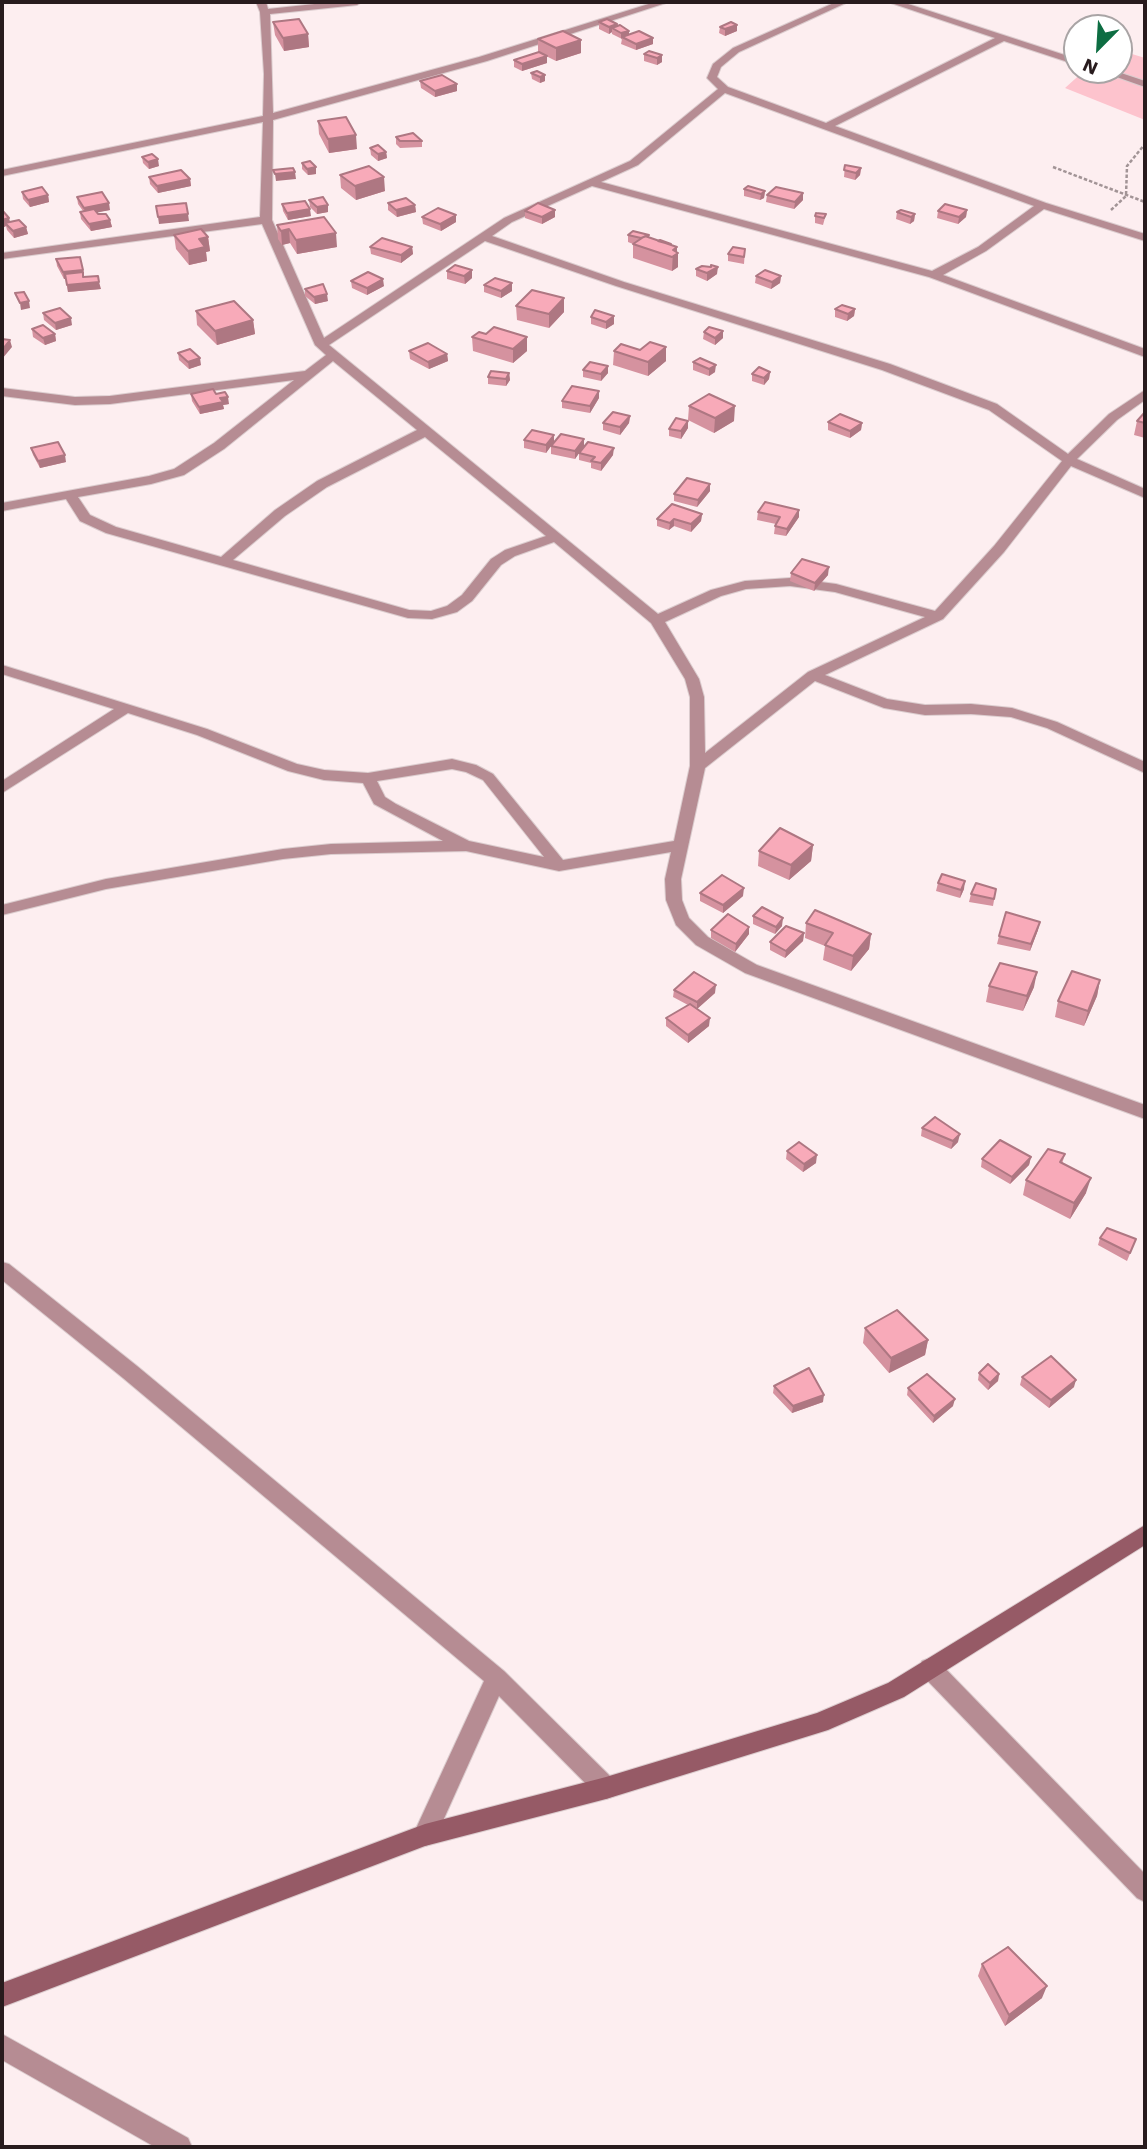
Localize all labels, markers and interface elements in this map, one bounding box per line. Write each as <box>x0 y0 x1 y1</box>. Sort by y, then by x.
north arrow <box>1063 14 1133 84</box>
text: N <box>1079 53 1101 80</box>

